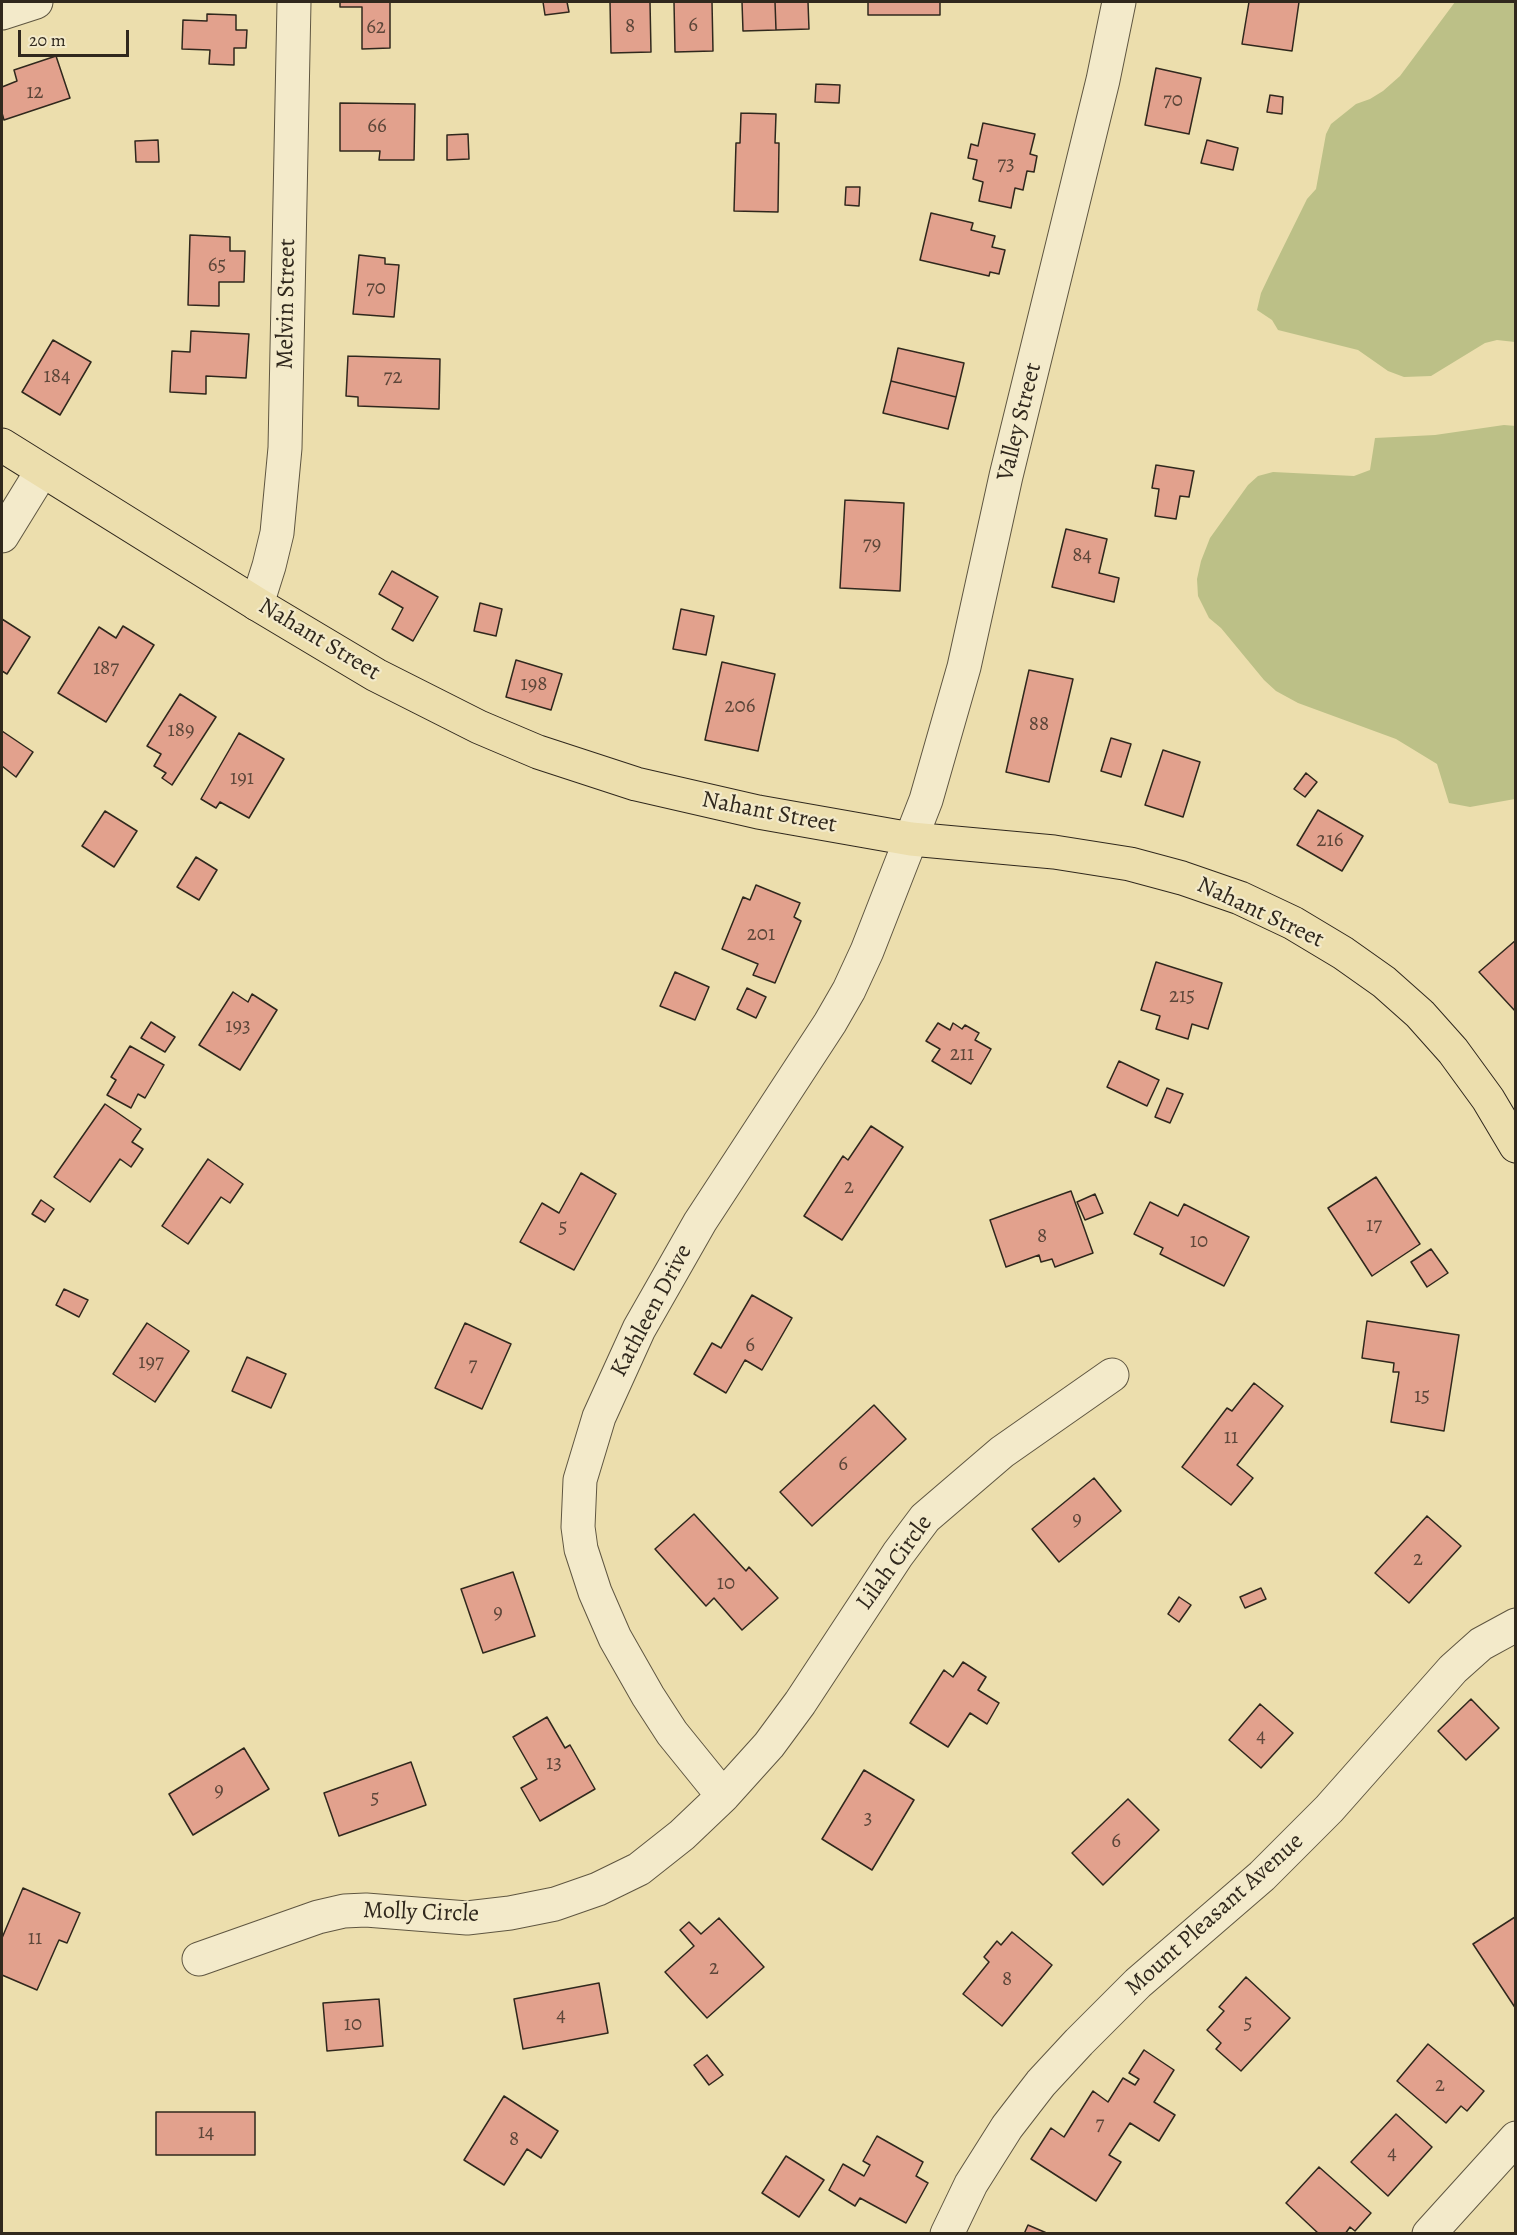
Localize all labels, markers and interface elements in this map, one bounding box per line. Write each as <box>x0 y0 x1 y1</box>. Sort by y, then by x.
house number: 6 <box>688 13 698 39</box>
house number: 8 <box>625 14 635 40</box>
house number: 62 <box>366 15 386 41</box>
scale bar <box>21 18 132 56</box>
text: 20 m <box>29 28 66 52</box>
house number: 12 <box>26 80 44 106</box>
house number: 70 <box>1163 88 1183 114</box>
house number: 66 <box>367 114 387 140</box>
house number: 73 <box>997 152 1015 178</box>
street label: Melvin Street <box>271 238 303 370</box>
house number: 65 <box>208 253 226 279</box>
house number: 70 <box>366 276 386 302</box>
street label: Valley Street <box>991 360 1049 484</box>
house number: 184 <box>44 364 70 390</box>
house number: 72 <box>384 365 402 391</box>
house number: 79 <box>863 532 881 558</box>
house number: 84 <box>1072 543 1092 569</box>
street label: Nahant Street <box>253 592 385 688</box>
house number: 187 <box>93 656 119 682</box>
house number: 198 <box>521 672 547 698</box>
house number: 206 <box>725 694 755 720</box>
house number: 88 <box>1029 712 1049 738</box>
house number: 189 <box>168 718 194 744</box>
house number: 191 <box>230 766 254 792</box>
street label: Nahant Street <box>699 786 839 840</box>
house number: 216 <box>1317 828 1343 854</box>
street label: Nahant Street <box>1192 871 1328 955</box>
house number: 201 <box>747 922 775 948</box>
house number: 215 <box>1169 984 1195 1010</box>
house number: 193 <box>225 1014 251 1040</box>
house number: 211 <box>950 1042 974 1068</box>
house number: 2 <box>844 1175 854 1201</box>
house number: 17 <box>1366 1213 1382 1239</box>
house number: 5 <box>558 1215 568 1241</box>
house number: 8 <box>1037 1224 1047 1250</box>
house number: 10 <box>1190 1229 1208 1255</box>
street label: Kathleen Drive <box>605 1240 699 1382</box>
house number: 6 <box>745 1333 755 1359</box>
house number: 197 <box>138 1350 164 1376</box>
house number: 7 <box>469 1353 477 1379</box>
house number: 15 <box>1414 1384 1430 1410</box>
house number: 11 <box>1224 1425 1238 1451</box>
house number: 6 <box>838 1452 848 1478</box>
house number: 9 <box>1072 1507 1082 1533</box>
street label: Lilah Circle <box>851 1510 939 1616</box>
house number: 2 <box>1413 1547 1423 1573</box>
house number: 10 <box>717 1571 735 1597</box>
house number: 9 <box>493 1600 503 1626</box>
house number: 4 <box>1256 1724 1266 1750</box>
house number: 13 <box>546 1751 562 1777</box>
house number: 9 <box>214 1778 224 1804</box>
house number: 5 <box>370 1786 380 1812</box>
house number: 3 <box>864 1806 872 1832</box>
street label: Mount Pleasant Avenue <box>1120 1827 1310 2003</box>
house number: 6 <box>1111 1829 1121 1855</box>
street label: Molly Circle <box>363 1897 479 1929</box>
house number: 11 <box>28 1926 42 1952</box>
house number: 2 <box>709 1956 719 1982</box>
house number: 8 <box>1002 1967 1012 1993</box>
house number: 4 <box>556 2003 566 2029</box>
house number: 5 <box>1243 2011 1253 2037</box>
house number: 10 <box>344 2012 362 2038</box>
house number: 2 <box>1435 2073 1445 2099</box>
house number: 7 <box>1096 2112 1104 2138</box>
house number: 14 <box>198 2120 214 2146</box>
house number: 8 <box>509 2127 519 2153</box>
house number: 4 <box>1387 2141 1397 2167</box>

